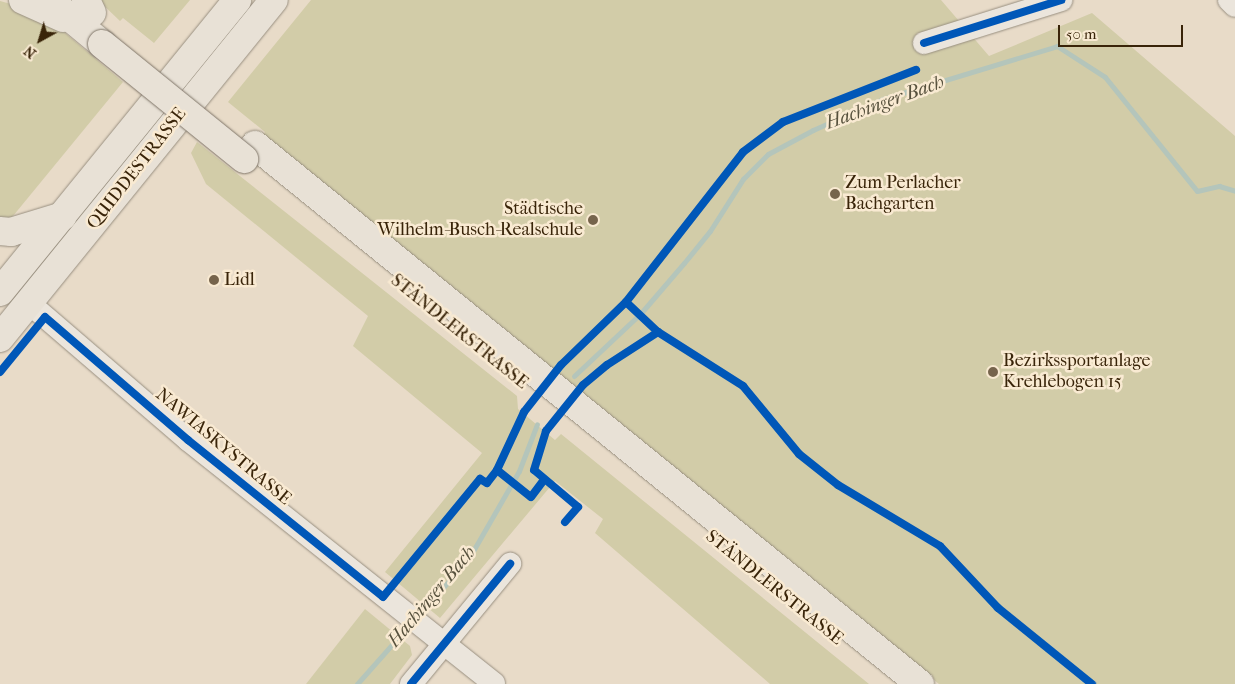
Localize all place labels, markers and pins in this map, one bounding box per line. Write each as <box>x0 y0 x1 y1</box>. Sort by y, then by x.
place label: Zum Perlacher Bachgarten <box>845 173 961 215</box>
marker: Zum Perlacher Bachgarten <box>829 188 841 200</box>
place label: Städtische Wilhelm-Busch-Realschule <box>377 199 583 242</box>
marker: Städtische Wilhelm-Busch-Realschule <box>587 214 599 226</box>
place label: Lidl <box>224 269 255 291</box>
marker: Lidl <box>208 274 220 286</box>
place label: Bezirkssportanlage Krehlebogen 15 <box>1003 351 1150 394</box>
marker: Bezirkssportanlage Krehlebogen 15 <box>987 366 999 378</box>

